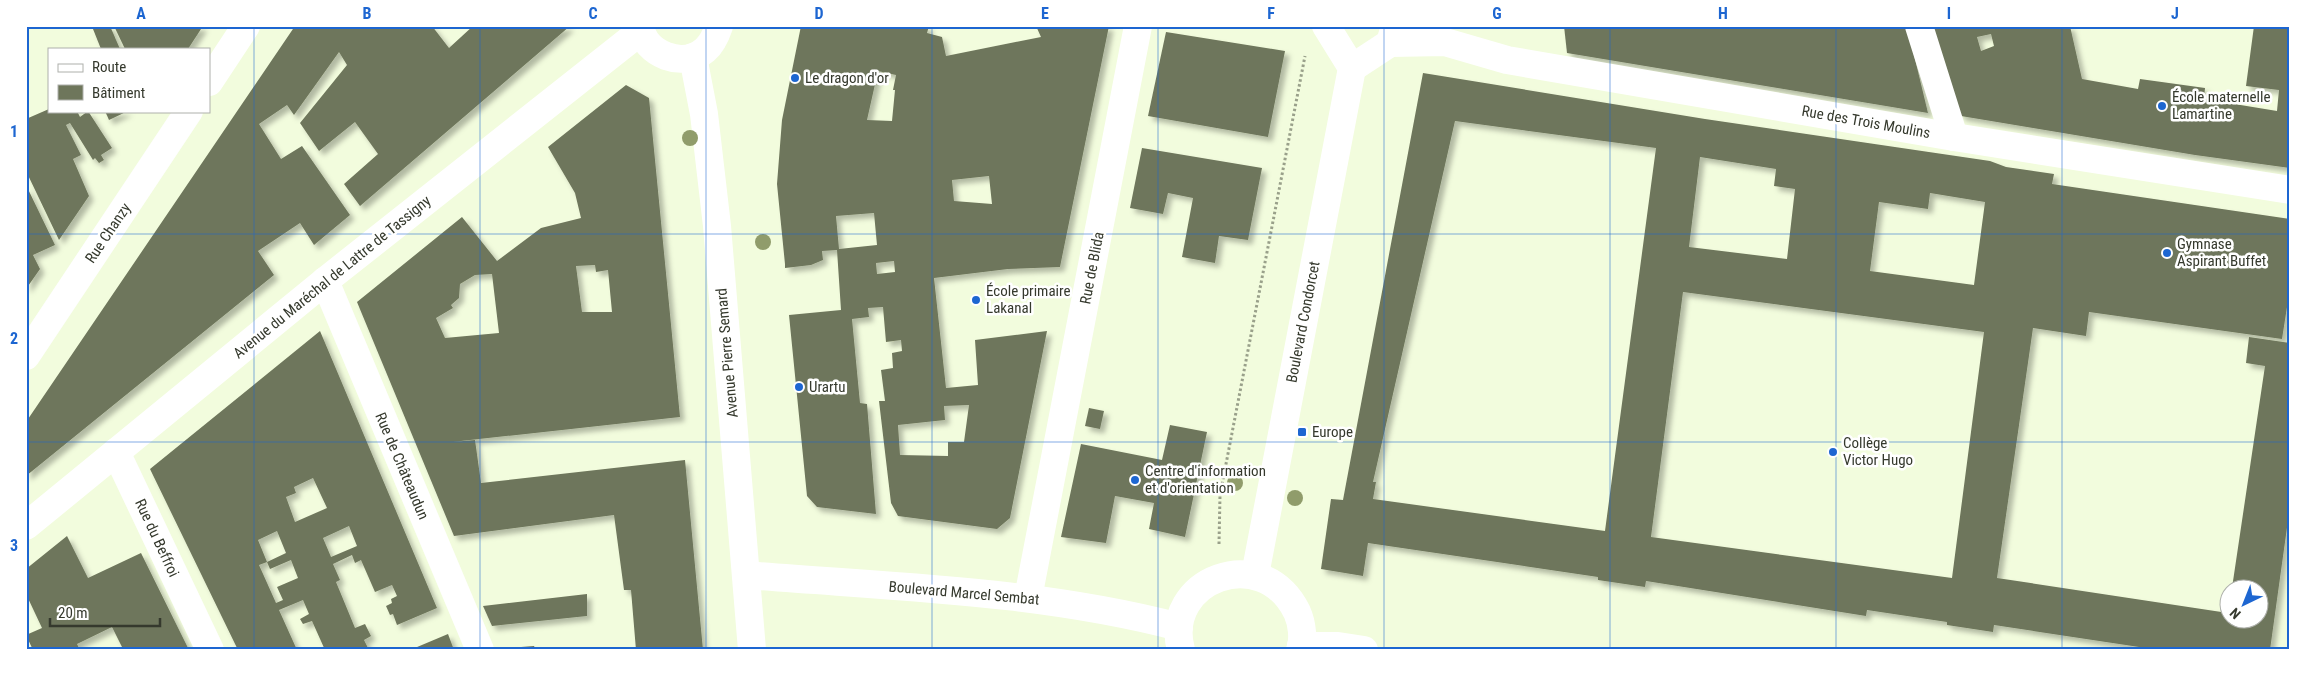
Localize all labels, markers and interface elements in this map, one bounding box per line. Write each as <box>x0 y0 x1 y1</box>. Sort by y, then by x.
text: A <box>136 4 146 23</box>
text: B <box>363 4 372 23</box>
text: C <box>588 4 598 23</box>
text: D <box>814 4 824 23</box>
text: E <box>1041 4 1049 23</box>
text: F <box>1267 4 1275 23</box>
text: G <box>1492 4 1502 23</box>
text: H <box>1718 4 1728 23</box>
text: I <box>1947 4 1951 23</box>
text: J <box>2171 4 2179 23</box>
legend <box>48 48 210 112</box>
text: Route <box>92 58 126 76</box>
place label: Le dragon d'or <box>805 69 889 87</box>
marker: Le dragon d'or <box>789 72 801 84</box>
text: Bâtiment <box>92 84 145 102</box>
place label: École maternelle Lamartine <box>2172 88 2270 123</box>
marker: École maternelle Lamartine <box>2156 100 2168 112</box>
street label: Rue des Trois Moulins <box>1800 102 1932 142</box>
text: 1 <box>10 122 18 141</box>
street label: Avenue du Maréchal de Lattre de Tassigny <box>230 192 434 362</box>
street label: Rue Chanzy <box>81 199 135 267</box>
street label: Rue de Blida <box>1076 230 1108 306</box>
place label: Gymnase Aspirant Buffet <box>2177 235 2266 270</box>
marker: Gymnase Aspirant Buffet <box>2161 247 2173 259</box>
street label: Boulevard Condorcet <box>1282 260 1324 384</box>
place label: École primaire Lakanal <box>986 282 1071 317</box>
street label: Avenue Pierre Semard <box>712 287 742 419</box>
marker: École primaire Lakanal <box>970 294 982 306</box>
text: 2 <box>10 329 18 348</box>
place label: Urartu <box>809 378 846 396</box>
marker: Urartu <box>793 381 805 393</box>
street label: Rue de Châteaudun <box>371 410 433 522</box>
place label: Europe <box>1312 423 1353 441</box>
marker: Europe <box>1296 426 1308 438</box>
place label: Collège Victor Hugo <box>1843 434 1913 469</box>
marker: Collège Victor Hugo <box>1827 446 1839 458</box>
place label: Centre d'information et d'orientation <box>1145 462 1266 497</box>
marker: Centre d'information et d'orientation <box>1129 474 1141 486</box>
street label: Rue du Beffroi <box>131 496 183 580</box>
text: 3 <box>10 536 18 555</box>
street label: Boulevard Marcel Sembat <box>888 577 1040 609</box>
north arrow <box>2218 578 2268 628</box>
scale bar <box>50 596 160 628</box>
text: 20 m <box>58 604 88 622</box>
text: N <box>2227 605 2244 622</box>

